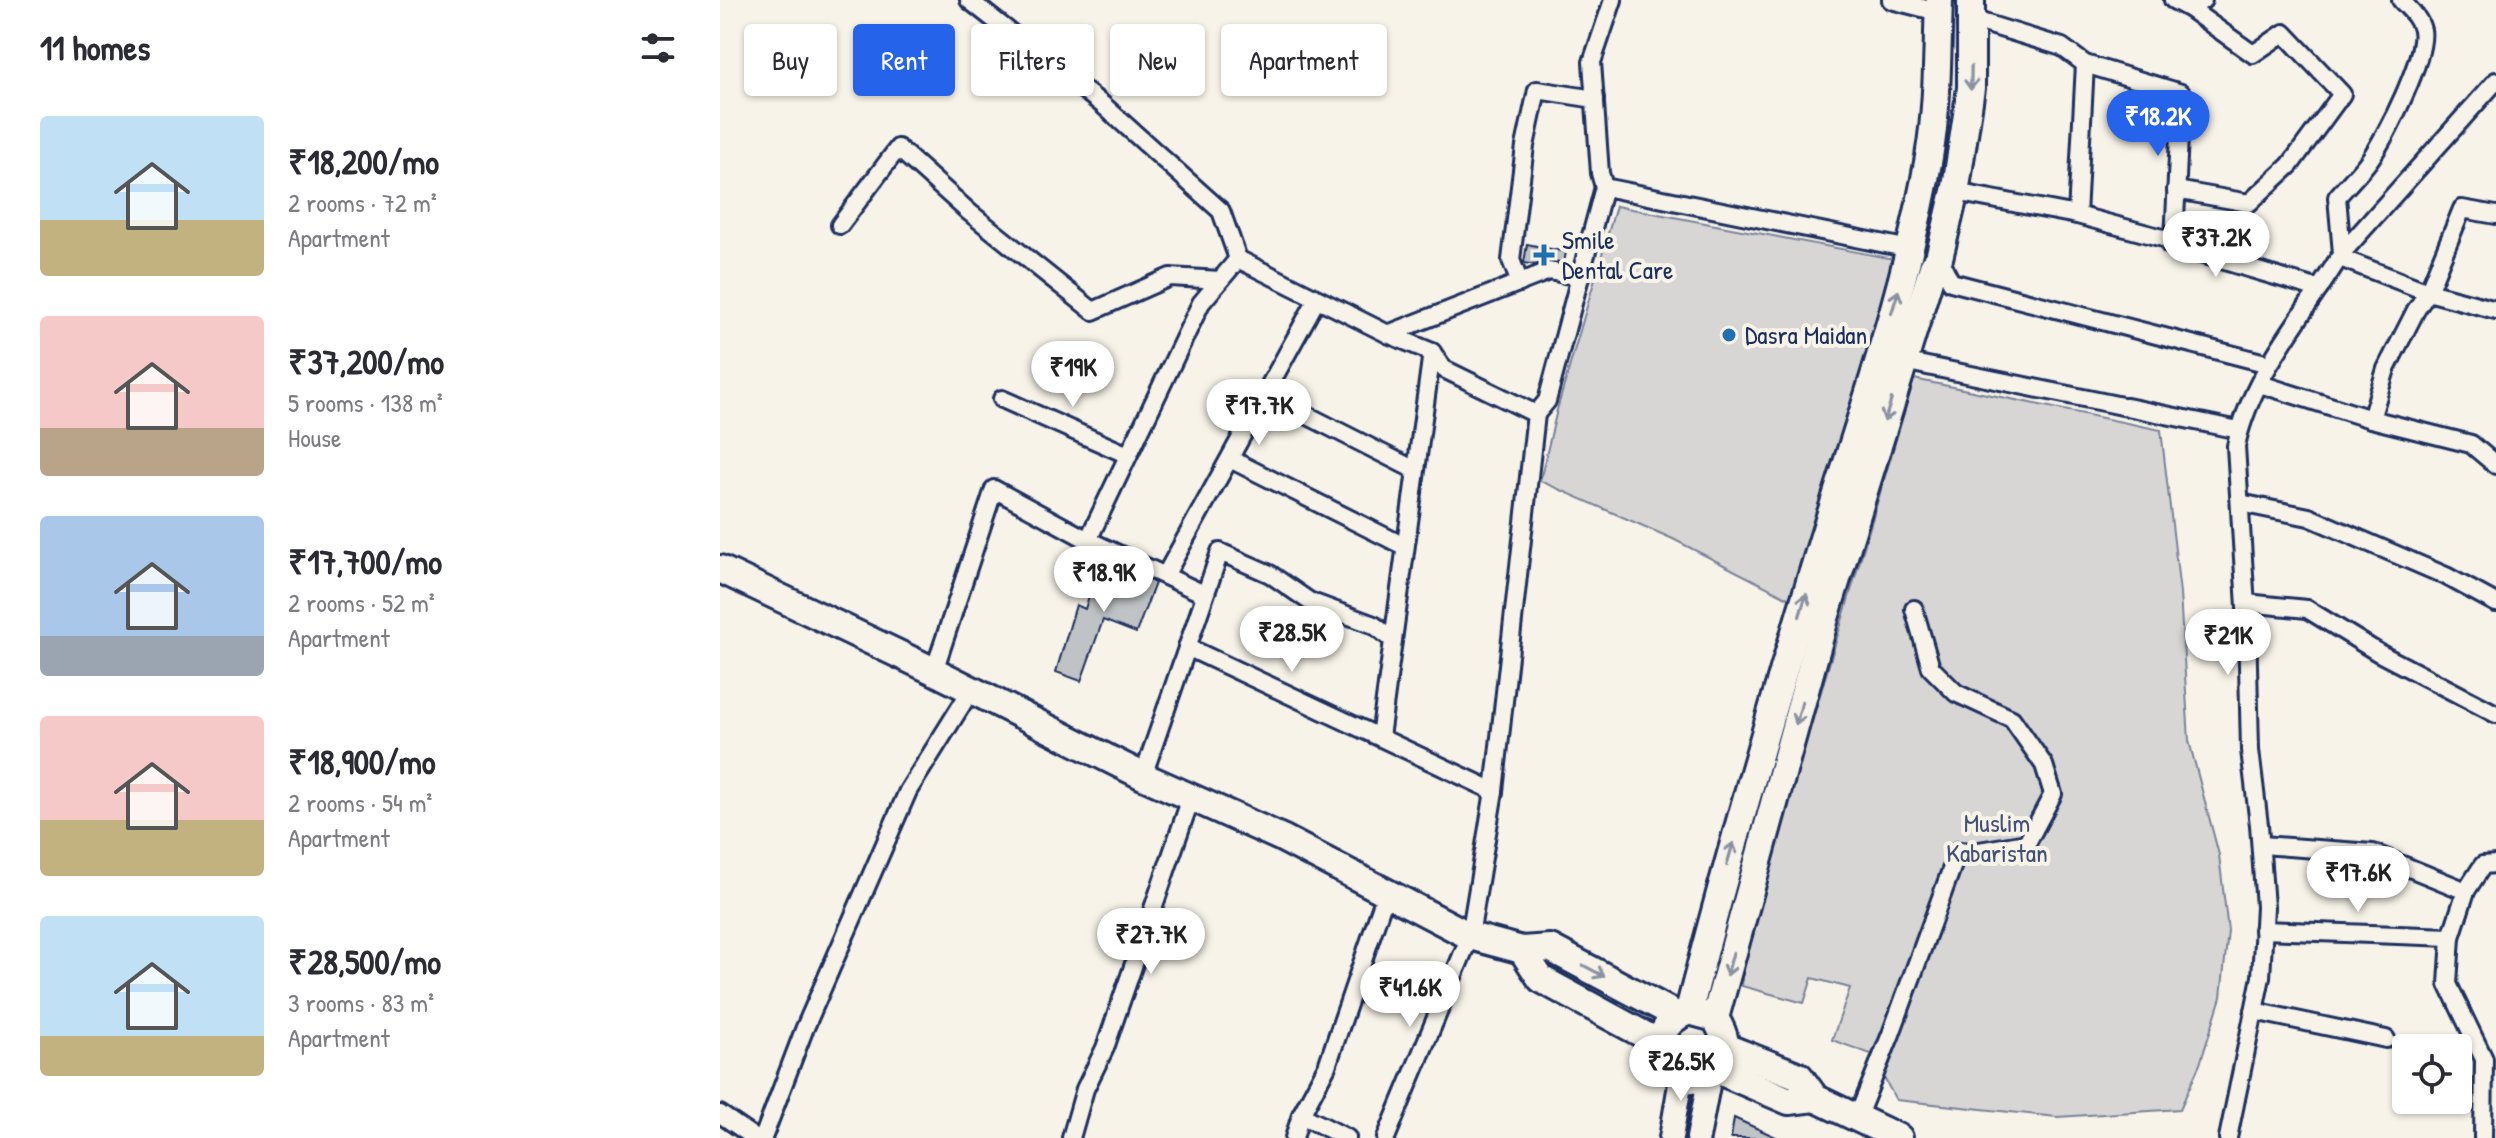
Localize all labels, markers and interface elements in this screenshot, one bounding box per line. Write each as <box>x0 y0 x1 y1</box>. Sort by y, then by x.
chip: Buy <box>744 24 837 96</box>
chip: Rent <box>853 24 955 96</box>
chip: Filters <box>971 24 1094 96</box>
chip: New <box>1110 24 1205 96</box>
chip: Apartment <box>1221 24 1387 96</box>
text: 11 homes <box>40 25 150 71</box>
icon: filters <box>636 26 680 70</box>
one-way arrow <box>1963 64 1978 91</box>
pin: ₹18.2K <box>2093 90 2223 158</box>
text: ₹18.2K <box>2125 98 2191 133</box>
text: ₹18,200/mo <box>288 139 439 185</box>
icon: home <box>104 148 200 244</box>
text: 2 rooms · 72 m² <box>288 185 437 220</box>
pin: ₹37.2K <box>2151 211 2281 279</box>
text: ₹37.2K <box>2181 219 2251 254</box>
text: Apartment <box>288 220 390 255</box>
place label: Smile Dental Care <box>1562 222 1673 287</box>
marker: Smile Dental Care <box>1533 244 1555 266</box>
one-way arrow <box>1888 290 1903 316</box>
place label: Dasra Maidan <box>1745 317 1867 352</box>
marker: Dasra Maidan <box>1720 326 1738 344</box>
text: ₹37,200/mo <box>288 339 444 385</box>
pin: ₹19K <box>1026 341 1120 409</box>
icon: home <box>104 348 200 444</box>
text: ₹19K <box>1049 349 1097 384</box>
pin: ₹17.7K <box>1194 379 1324 447</box>
text: 5 rooms · 138 m² <box>288 385 443 420</box>
text: ₹17.7K <box>1224 387 1294 422</box>
one-way arrow <box>1880 397 1895 423</box>
text: House <box>288 420 341 455</box>
text: ₹17,700/mo <box>288 539 442 585</box>
pin: ₹18.9K <box>1039 546 1169 614</box>
icon: home <box>104 548 200 644</box>
text: ₹18.9K <box>1072 554 1136 589</box>
text: 2 rooms · 52 m² <box>288 585 435 620</box>
one-way arrow <box>1796 592 1811 618</box>
pin: ₹28.5K <box>1227 606 1357 674</box>
pin: ₹21K <box>2181 609 2275 677</box>
text: ₹28.5K <box>1258 614 1326 649</box>
text: ₹21K <box>2203 617 2253 652</box>
text: Apartment <box>288 620 390 655</box>
one-way arrow <box>1791 700 1806 726</box>
text: ₹18,900/mo <box>288 739 436 785</box>
icon: home <box>104 748 200 844</box>
text: 2 rooms · 54 m² <box>288 785 432 820</box>
park label: Muslim Kabaristan <box>1946 805 2048 870</box>
text: Apartment <box>288 820 390 855</box>
one-way arrow <box>1723 842 1738 868</box>
pin: ₹17.6K <box>2293 846 2423 914</box>
text: ₹17.6K <box>2325 854 2391 889</box>
pin: ₹27.7K <box>1086 908 1216 976</box>
text: ₹27.7K <box>1115 916 1187 951</box>
text: ₹28,500/mo <box>288 939 441 985</box>
icon: home <box>104 948 200 1044</box>
one-way arrow <box>1722 950 1737 976</box>
pin: ₹41.6K <box>1345 961 1475 1029</box>
one-way arrow <box>1582 964 1605 980</box>
text: ₹41.6K <box>1378 969 1442 1004</box>
text: 3 rooms · 83 m² <box>288 985 434 1020</box>
text: Apartment <box>288 1020 390 1055</box>
map controls <box>2392 1034 2472 1114</box>
button: locate <box>2392 1034 2472 1114</box>
pin: ₹26.5K <box>1616 1035 1746 1103</box>
text: ₹26.5K <box>1647 1043 1715 1078</box>

